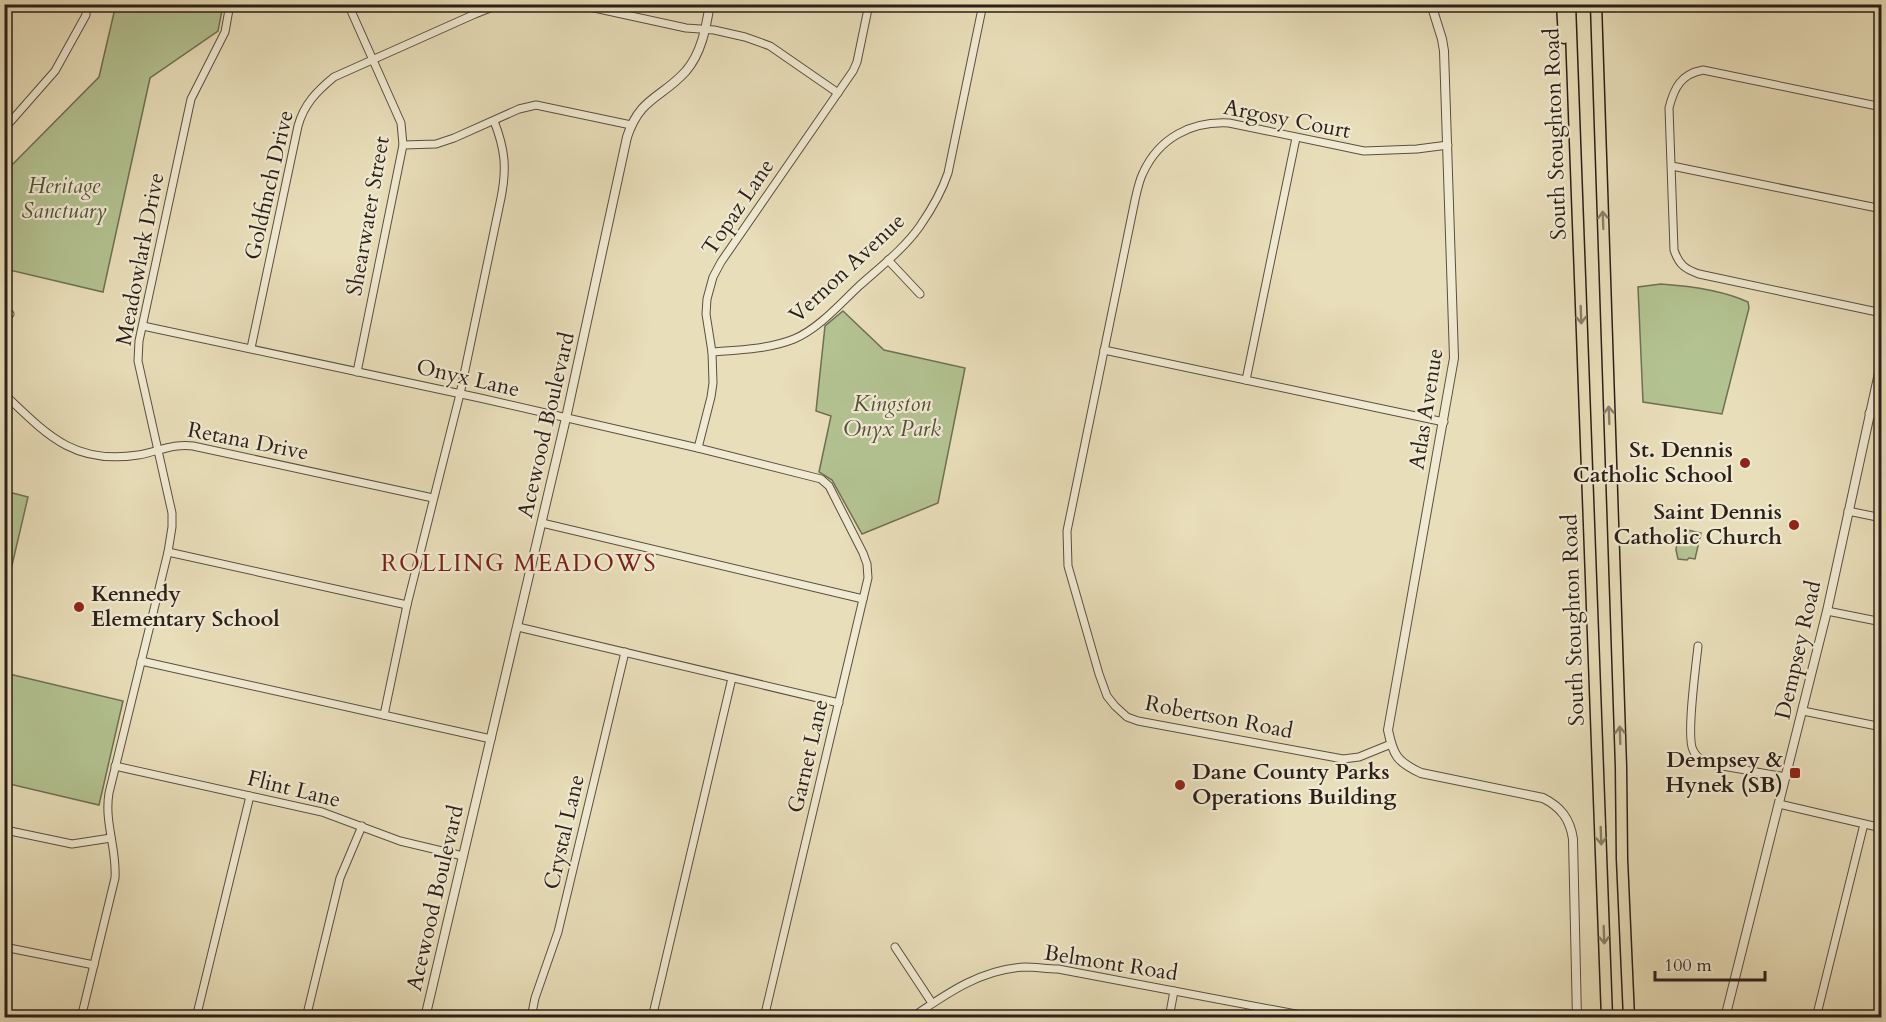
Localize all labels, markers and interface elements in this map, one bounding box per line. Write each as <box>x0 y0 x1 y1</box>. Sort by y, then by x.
street label: South Stoughton Road <box>1536 27 1574 240</box>
street label: Argosy Court <box>1221 92 1353 146</box>
street label: Goldfinch Drive <box>237 107 301 263</box>
street label: Shearwater Street <box>339 134 397 298</box>
street label: Topaz Lane <box>695 153 781 261</box>
street label: Meadowlark Drive <box>109 170 171 348</box>
park label: Heritage Sanctuary <box>21 171 107 226</box>
street label: Vernon Avenue <box>783 206 911 330</box>
one-way arrow <box>1597 210 1609 230</box>
one-way arrow <box>1575 305 1586 325</box>
street label: Acewood Boulevard <box>510 329 582 521</box>
street label: Atlas Avenue <box>1402 346 1450 472</box>
street label: Onyx Lane <box>413 352 523 404</box>
park label: Kingston Onyx Park <box>843 389 941 444</box>
one-way arrow <box>1603 405 1615 425</box>
street label: Retana Drive <box>185 415 311 467</box>
place label: St. Dennis Catholic School <box>1573 435 1734 490</box>
marker: St. Dennis Catholic School <box>1738 456 1752 470</box>
place label: Saint Dennis Catholic Church <box>1613 497 1782 552</box>
street label: South Stoughton Road <box>1554 513 1592 726</box>
marker: Saint Dennis Catholic Church <box>1787 518 1801 532</box>
district label: ROLLING MEADOWS <box>381 547 657 580</box>
street label: Dempsey Road <box>1767 577 1829 722</box>
place label: Kennedy Elementary School <box>91 579 280 634</box>
marker: Kennedy Elementary School <box>72 600 86 614</box>
street label: Robertson Road <box>1143 688 1296 746</box>
street label: Garnet Lane <box>780 696 836 816</box>
one-way arrow <box>1614 726 1625 746</box>
place label: Dempsey & Hynek (SB) <box>1665 745 1783 800</box>
place label: Dane County Parks Operations Building <box>1192 757 1397 812</box>
street label: Flint Lane <box>244 763 344 815</box>
marker: Dempsey & Hynek (SB) <box>1788 766 1802 780</box>
street label: Crystal Lane <box>536 772 592 892</box>
marker: Dane County Parks Operations Building <box>1173 778 1187 792</box>
street label: Acewood Boulevard <box>399 802 471 994</box>
one-way arrow <box>1595 825 1606 845</box>
one-way arrow <box>1599 925 1610 945</box>
street label: Belmont Road <box>1042 938 1180 988</box>
scale bar <box>1655 944 1764 982</box>
text: 100 m <box>1664 953 1712 978</box>

